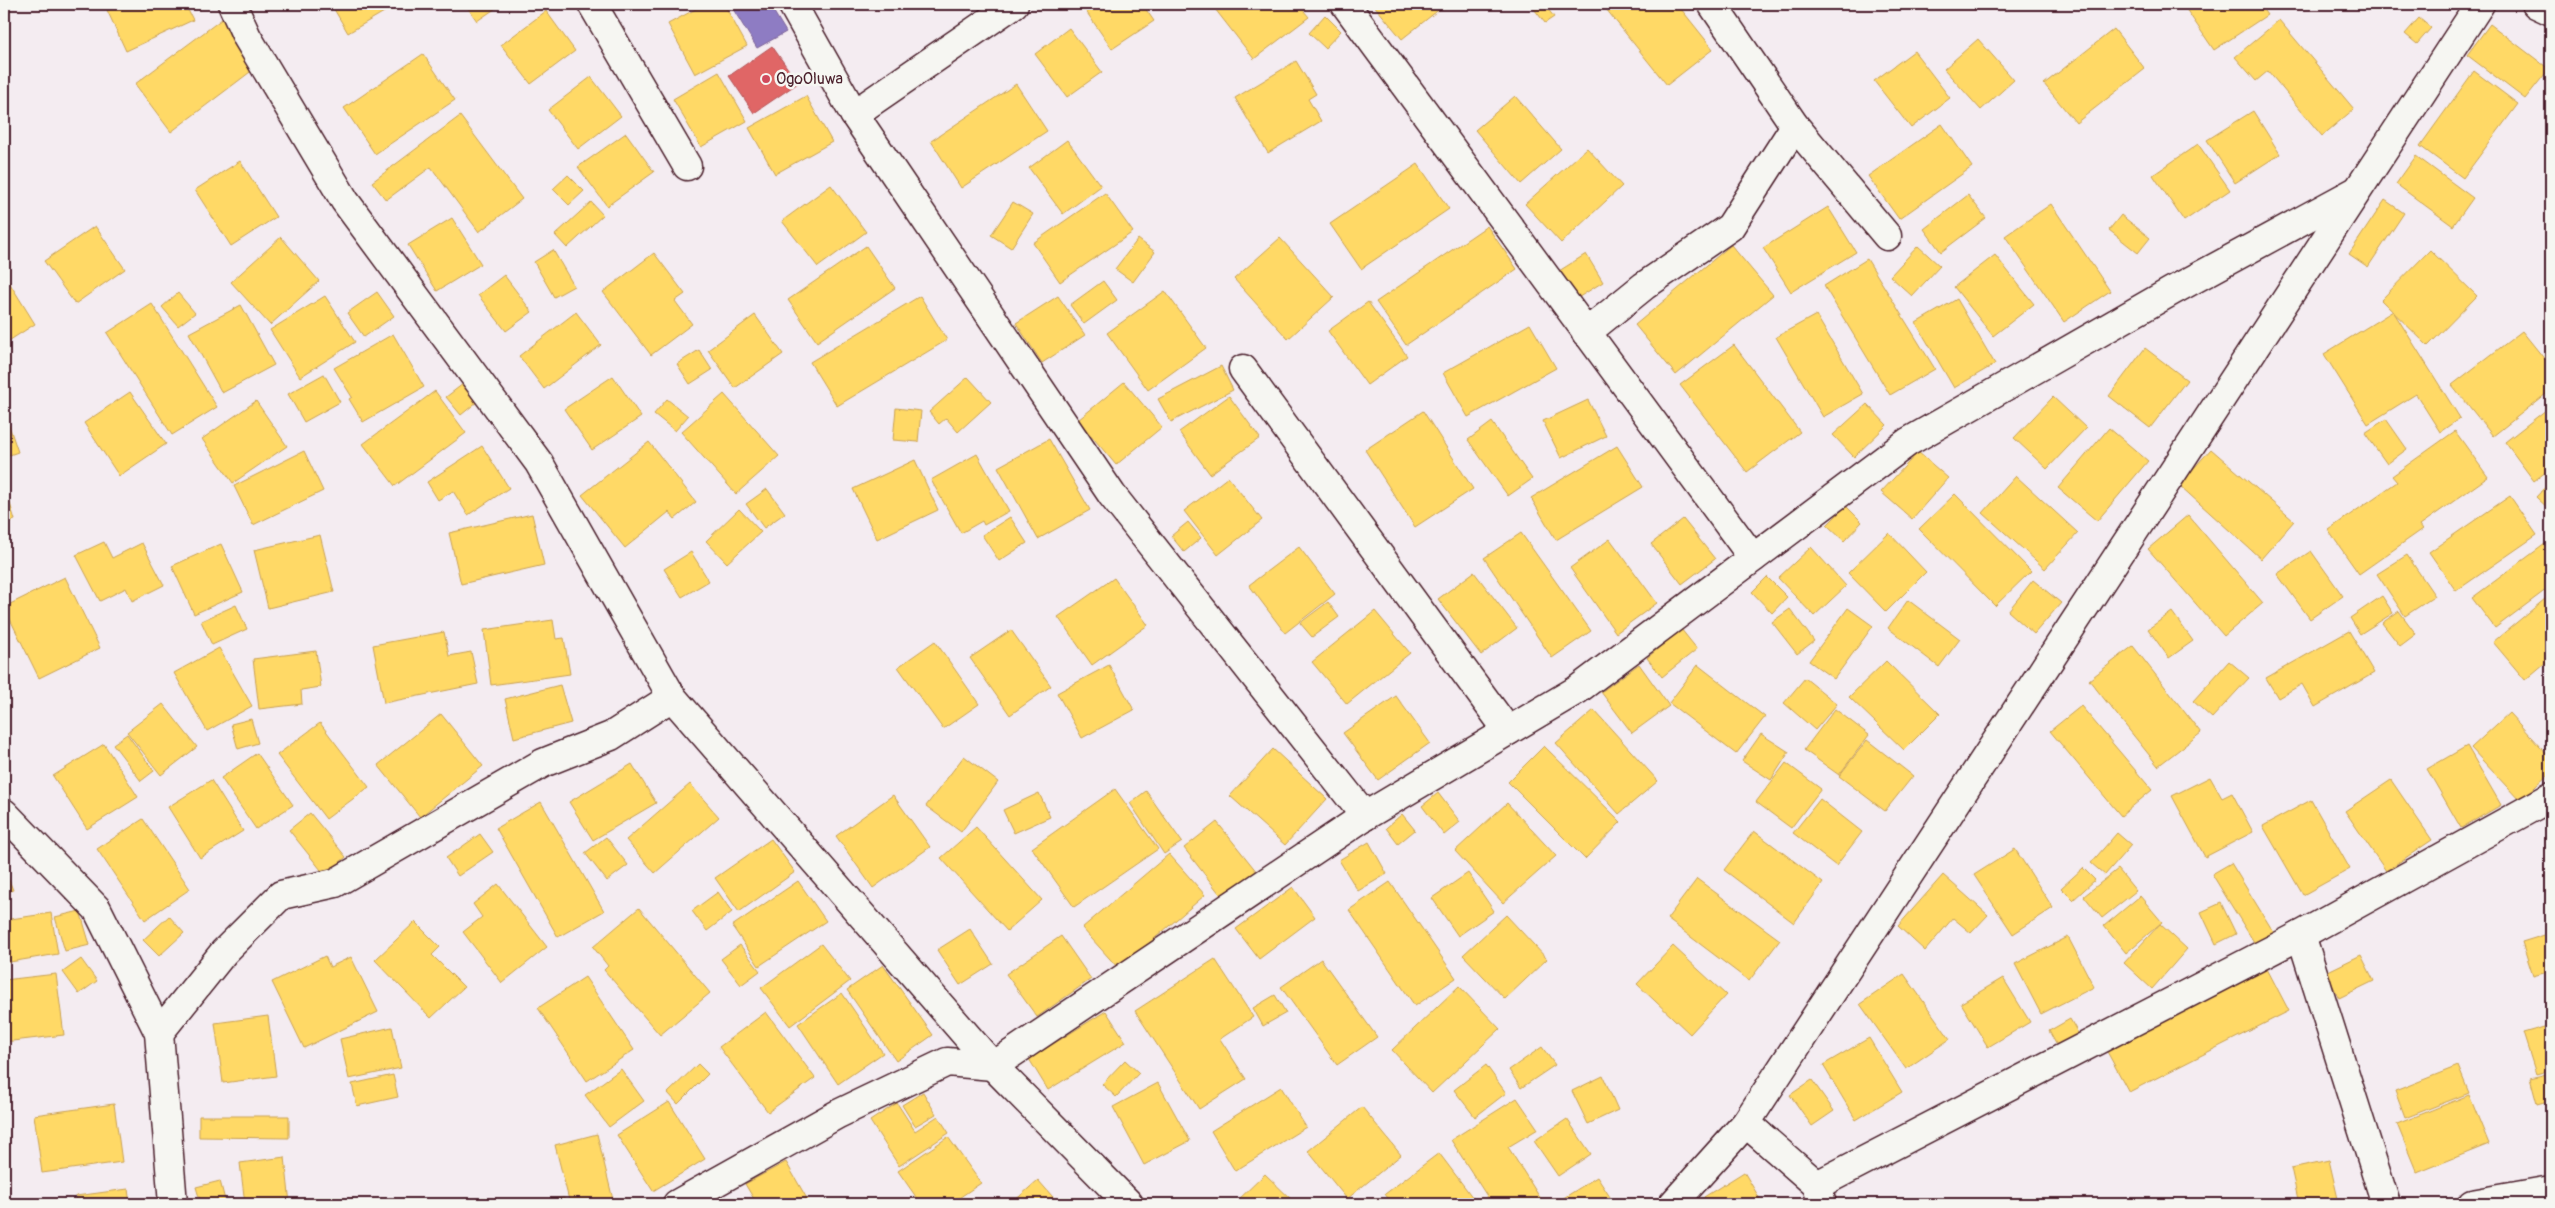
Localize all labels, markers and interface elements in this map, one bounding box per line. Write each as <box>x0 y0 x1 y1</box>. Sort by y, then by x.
place label: OgoOluwa <box>776 69 843 89</box>
marker: OgoOluwa <box>760 73 772 85</box>

